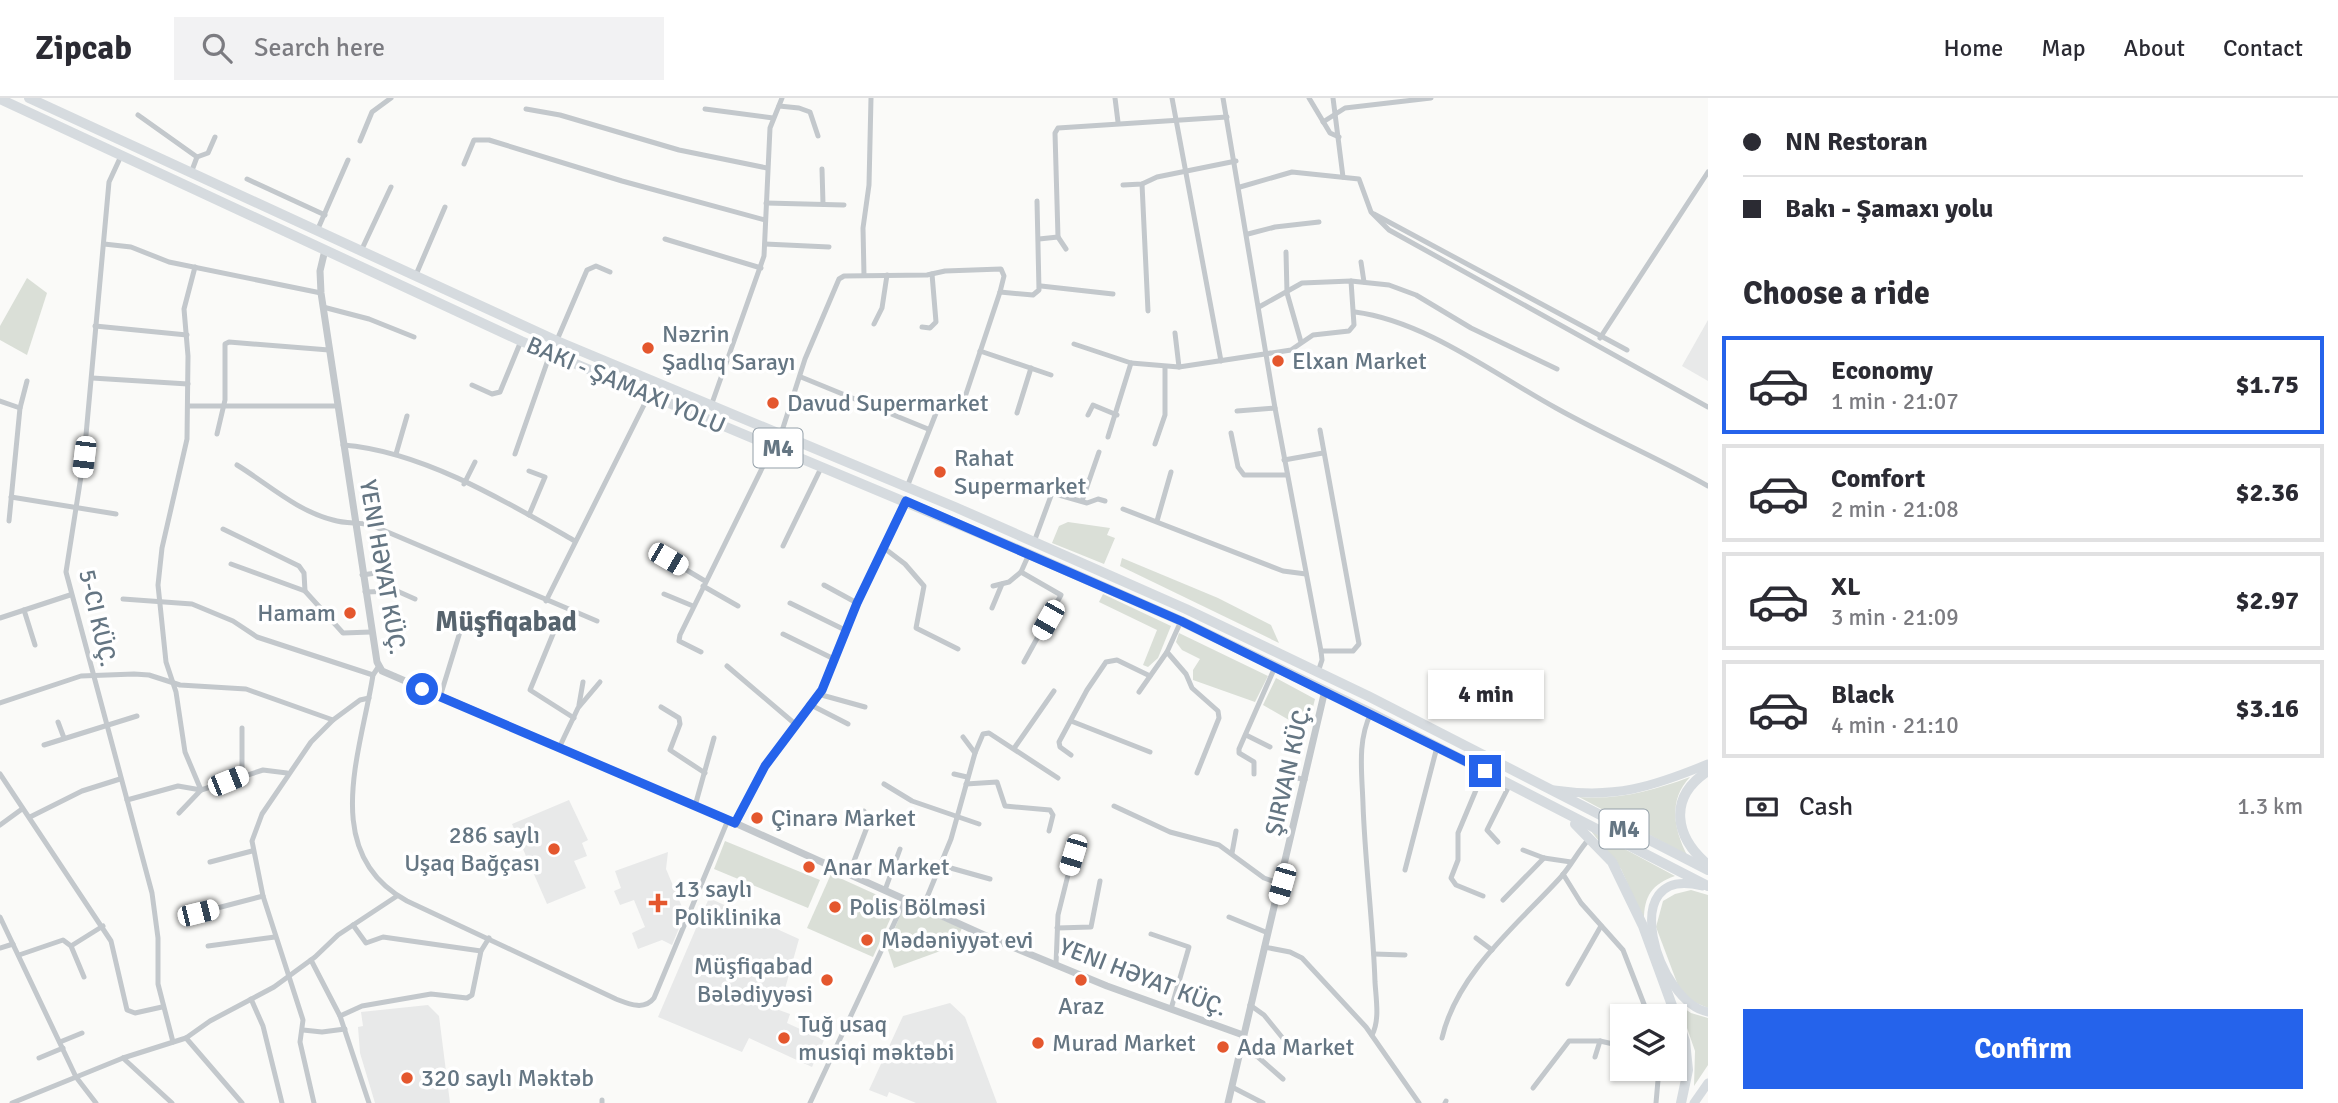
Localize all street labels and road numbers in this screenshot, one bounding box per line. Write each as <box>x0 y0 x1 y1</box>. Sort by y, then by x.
street label: BAKI - ŞAMAXI YOLU <box>522 330 730 440</box>
road number: M4 <box>754 428 802 468</box>
street label: YENI HƏYAT KÜÇ. <box>353 477 413 657</box>
street label: 5-CI KÜÇ. <box>72 566 124 670</box>
street label: ŞIRVAN KÜÇ. <box>1258 701 1318 839</box>
road number: M4 <box>1600 810 1648 848</box>
street label: YENI HƏYAT KÜÇ. <box>1055 931 1231 1023</box>

